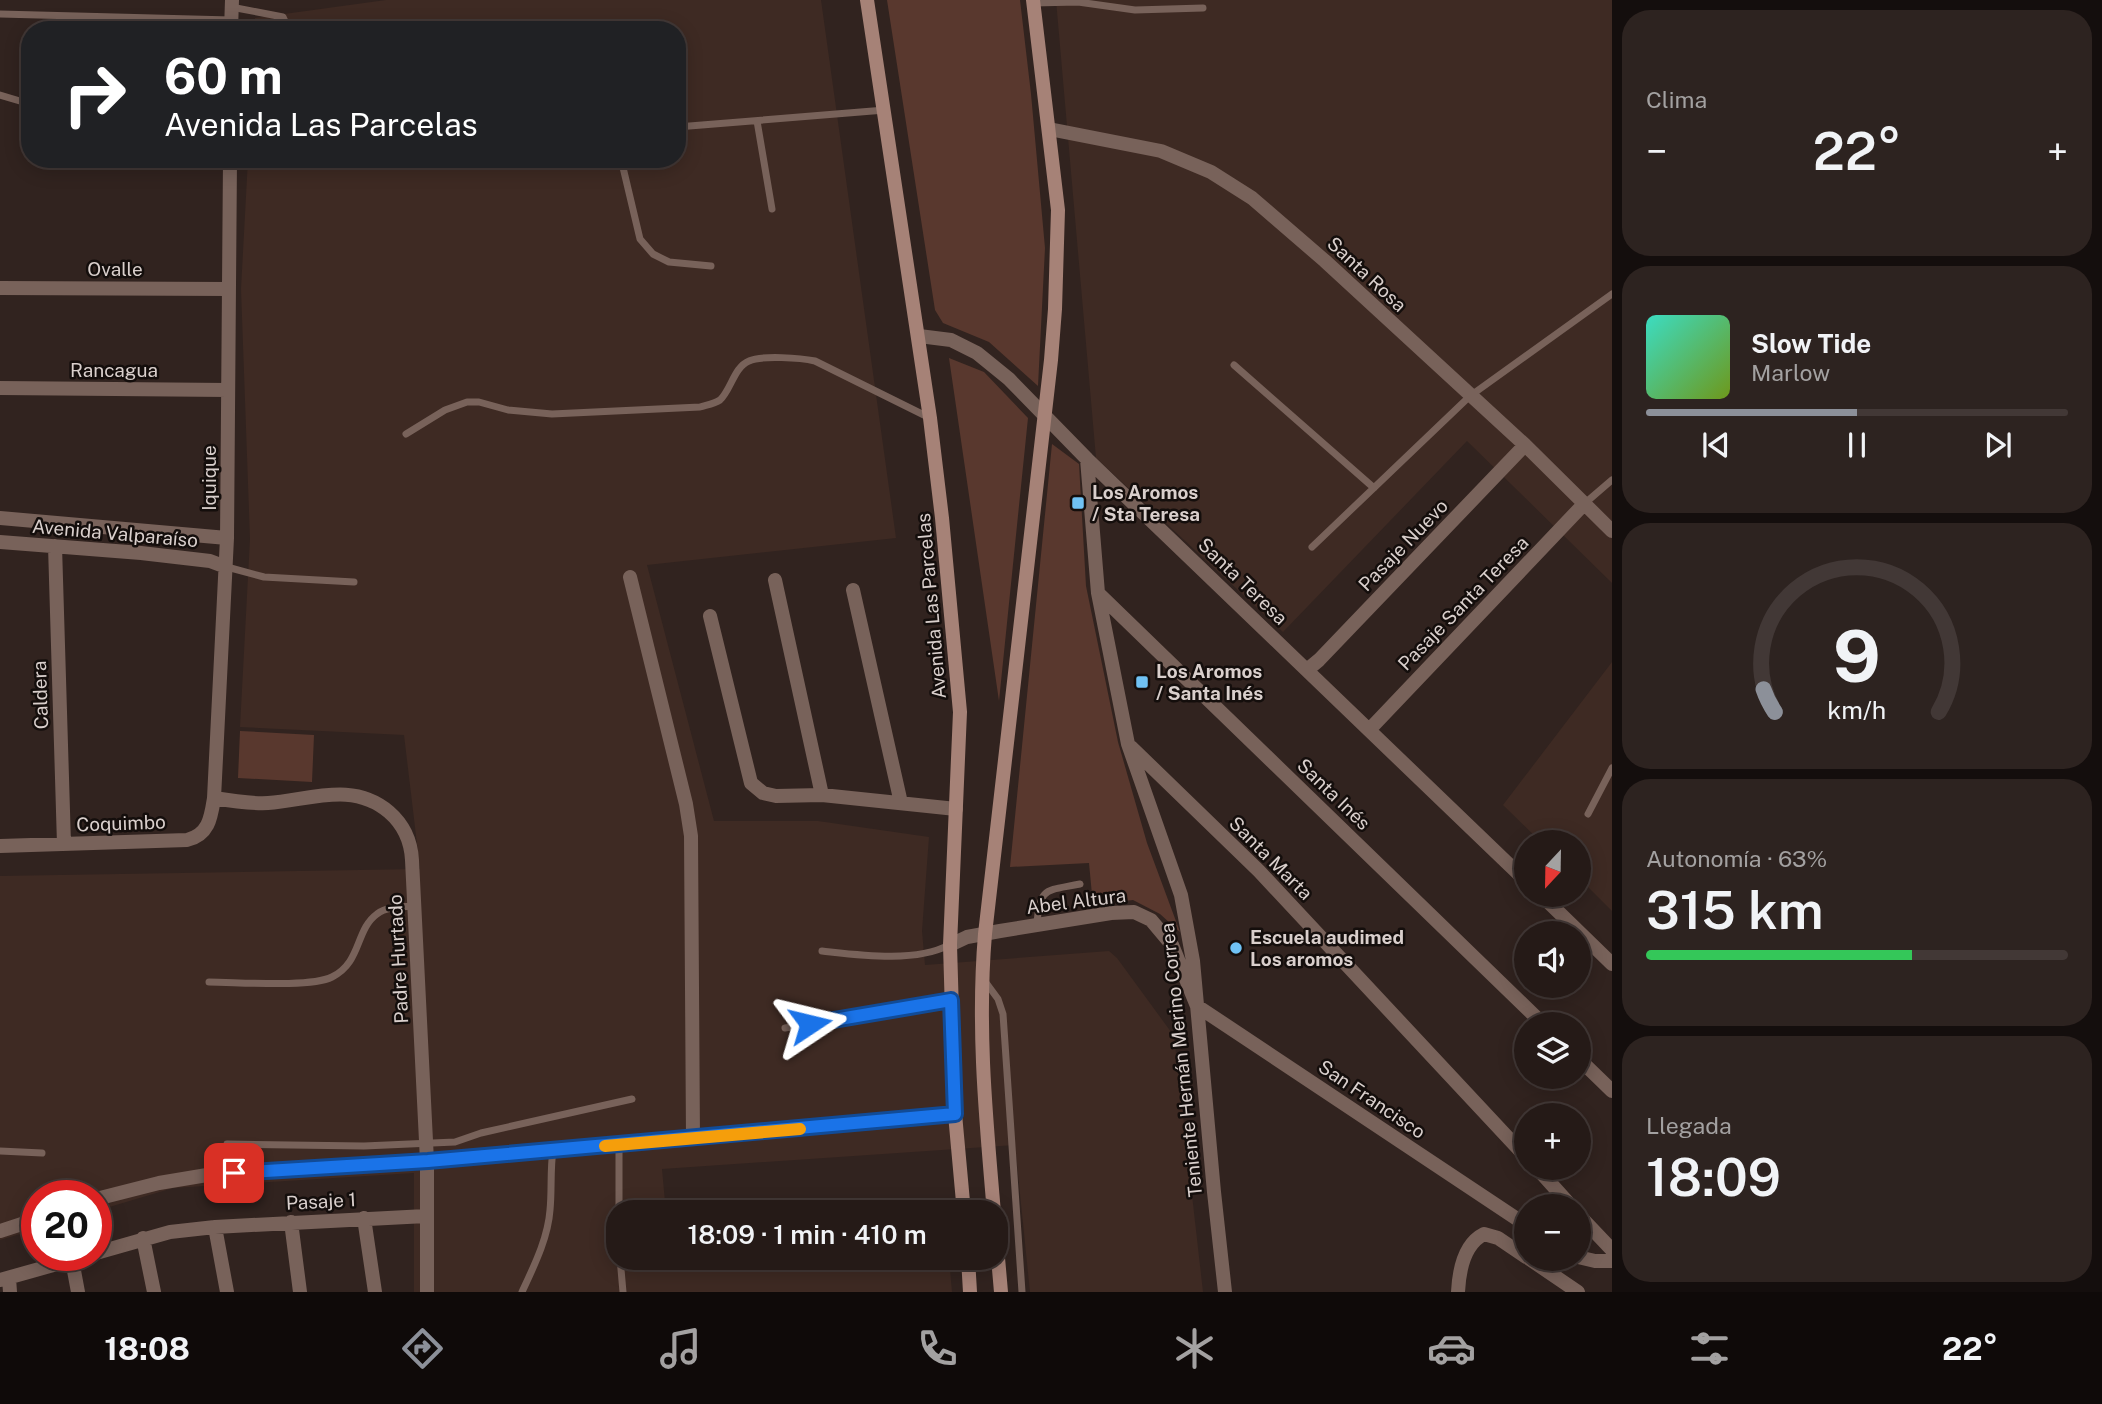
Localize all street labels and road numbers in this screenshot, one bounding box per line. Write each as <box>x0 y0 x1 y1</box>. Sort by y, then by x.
street label: Santa Rosa <box>1323 232 1411 316</box>
street label: Ovalle <box>87 258 143 280</box>
street label: Rancagua <box>70 359 158 381</box>
street label: Iquique <box>198 445 220 511</box>
street label: Pasaje Nuevo <box>1354 495 1452 595</box>
street label: Avenida Las Parcelas <box>912 512 950 700</box>
street label: Avenida Valparaíso <box>31 515 199 551</box>
street label: Pasaje Santa Teresa <box>1393 531 1533 675</box>
street label: Santa Teresa <box>1194 533 1292 629</box>
street label: Caldera <box>28 660 52 730</box>
street label: Santa Inés <box>1293 754 1375 834</box>
street label: Coquimbo <box>76 810 166 836</box>
street label: Santa Marta <box>1225 812 1317 904</box>
street label: Abel Altura <box>1025 884 1127 918</box>
street label: Padre Hurtado <box>384 894 412 1024</box>
street label: Teniente Hernán Merino Correa <box>1156 922 1206 1198</box>
street label: San Francisco <box>1314 1055 1430 1143</box>
street label: Pasaje 1 <box>285 1188 357 1214</box>

